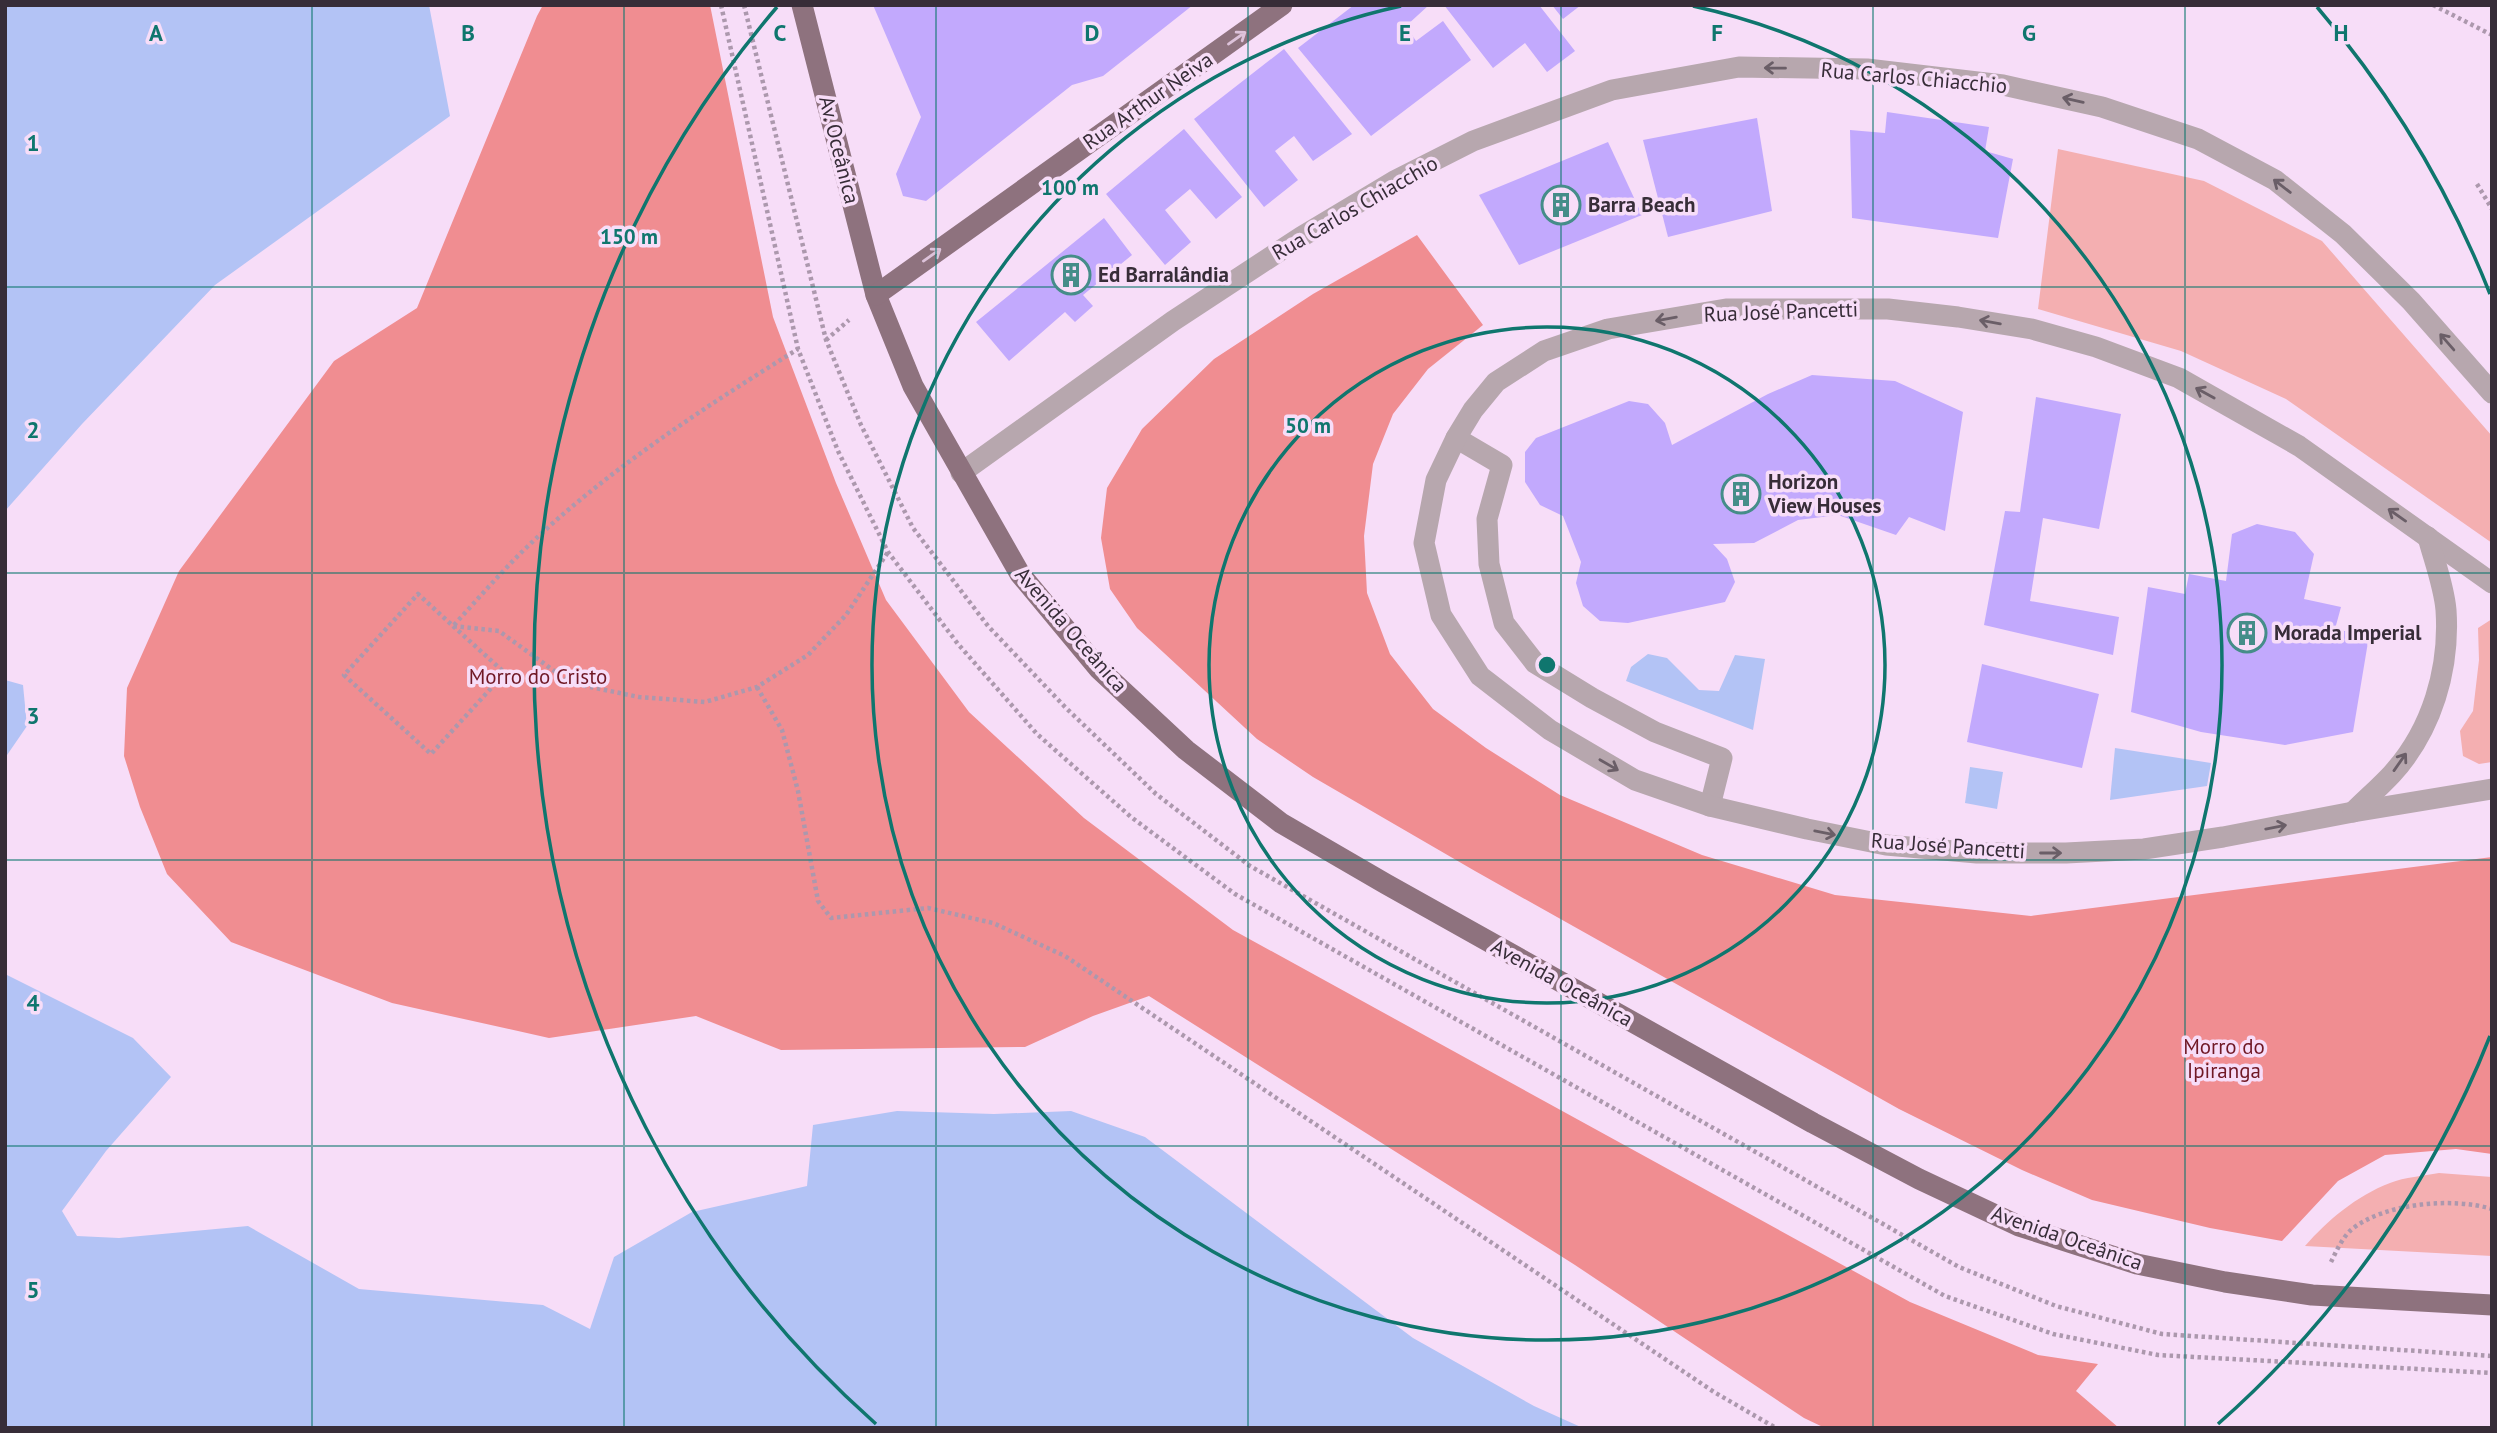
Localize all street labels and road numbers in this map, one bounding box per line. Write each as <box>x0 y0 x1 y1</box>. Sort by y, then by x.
street label: Rua Arthur Neiva <box>1077 46 1218 155</box>
street label: Rua Carlos Chiacchio <box>1820 56 2008 99</box>
street label: Av. Oceânica <box>813 93 866 207</box>
street label: Rua Carlos Chiacchio <box>1267 149 1442 266</box>
street label: Rua José Pancetti <box>1703 295 1859 328</box>
street label: Avenida Oceânica <box>1009 561 1133 698</box>
street label: Rua José Pancetti <box>1870 827 2026 864</box>
street label: Avenida Oceânica <box>1487 932 1638 1033</box>
street label: Avenida Oceânica <box>1988 1199 2146 1276</box>

